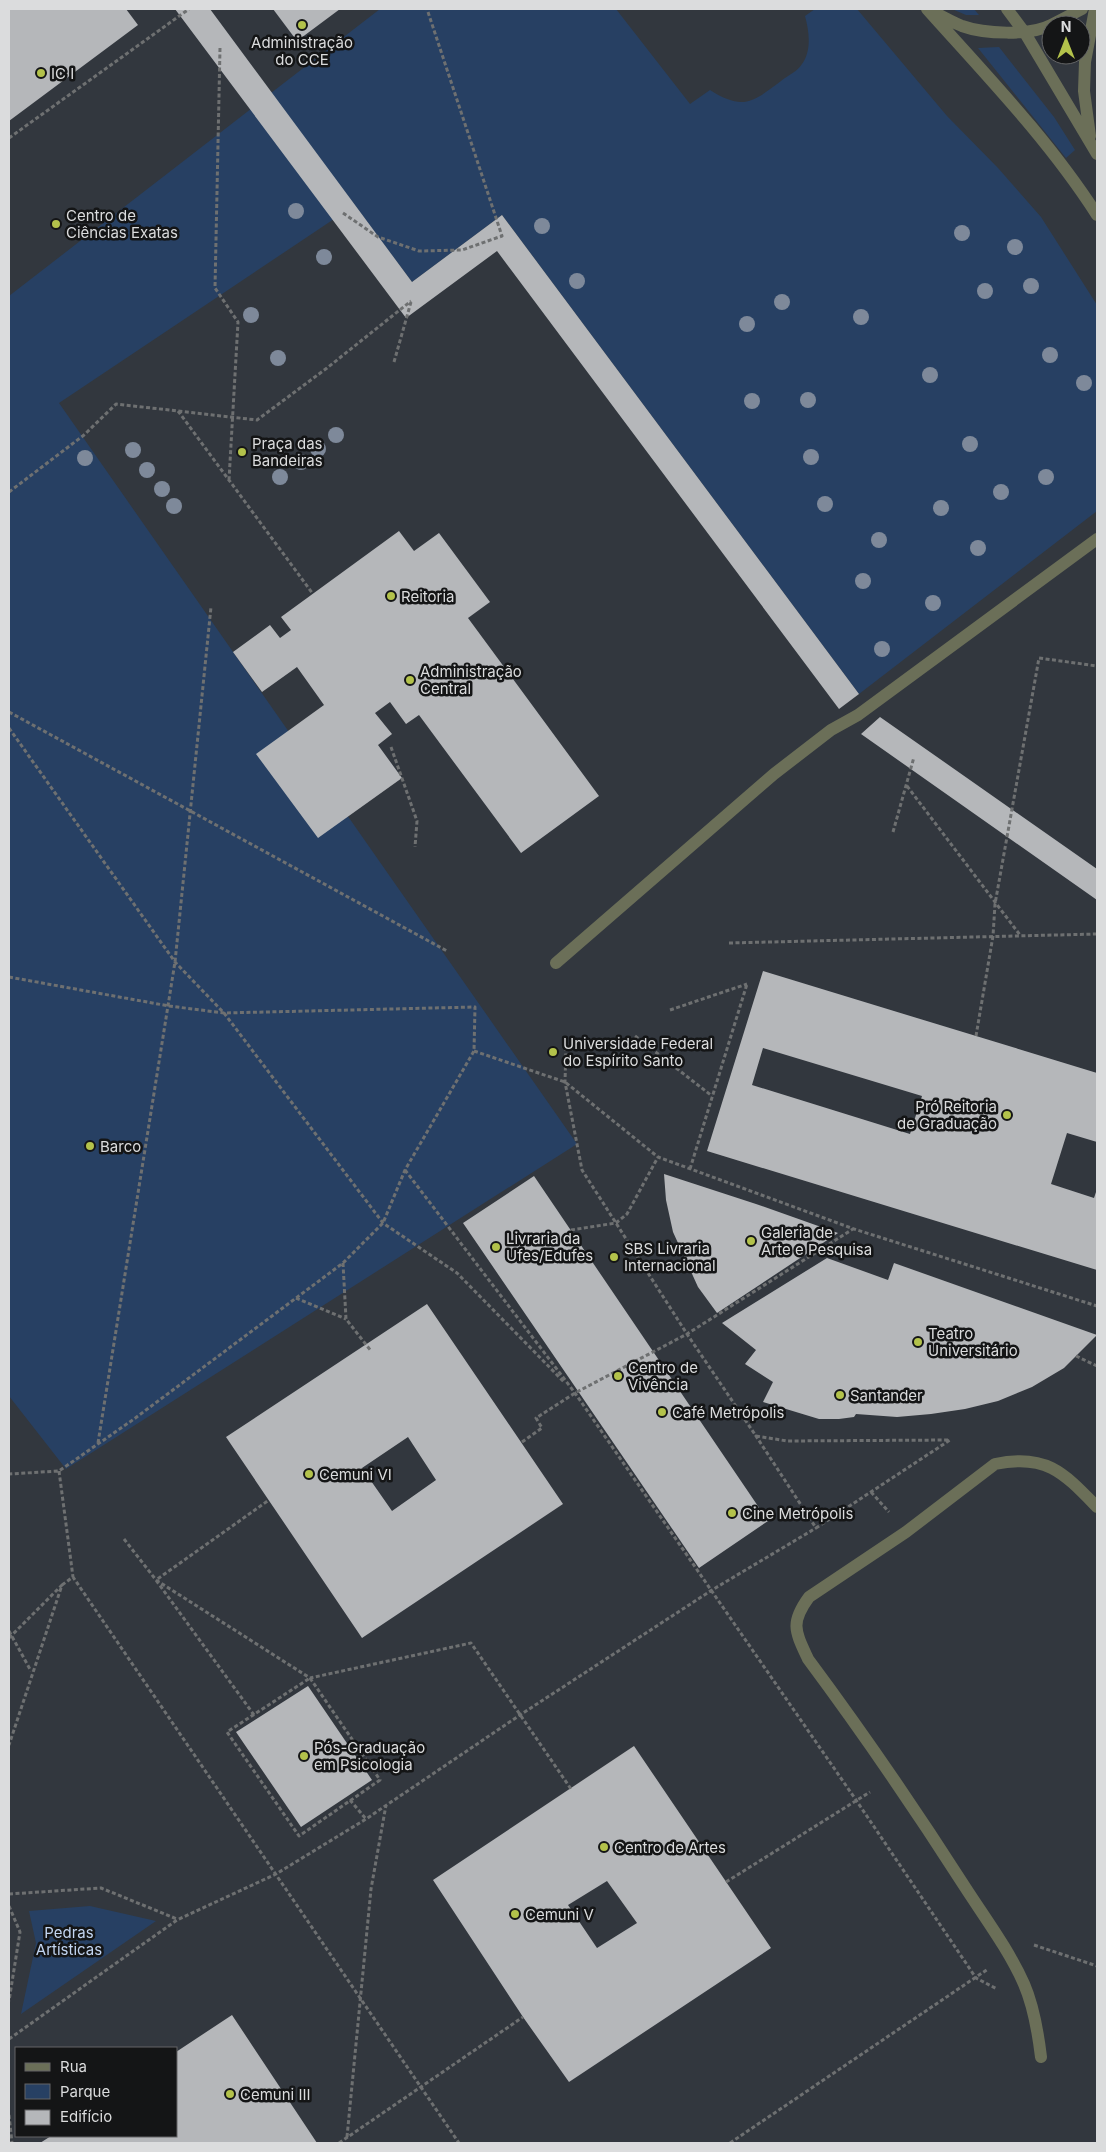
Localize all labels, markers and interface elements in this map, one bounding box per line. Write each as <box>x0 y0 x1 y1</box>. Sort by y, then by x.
north arrow <box>1041 15 1091 65</box>
text: N <box>1061 18 1071 35</box>
marker: Administração do CCE <box>296 19 308 31</box>
place label: Administração do CCE <box>251 33 353 69</box>
place label: IC I <box>51 64 74 83</box>
marker: IC I <box>35 67 47 79</box>
place label: Centro de Ciências Exatas <box>66 206 178 242</box>
marker: Centro de Ciências Exatas <box>50 218 62 230</box>
place label: Praça das Bandeiras <box>252 434 323 470</box>
marker: Praça das Bandeiras <box>236 446 248 458</box>
place label: Reitoria <box>401 587 455 606</box>
marker: Reitoria <box>385 590 397 602</box>
place label: Administração Central <box>420 662 522 698</box>
marker: Administração Central <box>404 674 416 686</box>
place label: Universidade Federal do Espírito Santo <box>563 1034 713 1070</box>
marker: Universidade Federal do Espírito Santo <box>547 1046 559 1058</box>
place label: Pró Reitoria de Graduação <box>897 1097 997 1133</box>
marker: Pró Reitoria de Graduação <box>1001 1109 1013 1121</box>
place label: Barco <box>100 1137 141 1156</box>
marker: Barco <box>84 1140 96 1152</box>
place label: Galeria de Arte e Pesquisa <box>761 1223 872 1259</box>
place label: Livraria da Ufes/Edufes <box>506 1229 593 1265</box>
marker: Galeria de Arte e Pesquisa <box>745 1235 757 1247</box>
place label: SBS Livraria Internacional <box>624 1239 716 1275</box>
marker: Livraria da Ufes/Edufes <box>490 1241 502 1253</box>
marker: SBS Livraria Internacional <box>608 1251 620 1263</box>
place label: Teatro Universitário <box>928 1324 1018 1360</box>
marker: Teatro Universitário <box>912 1336 924 1348</box>
place label: Centro de Vivência <box>628 1358 698 1394</box>
marker: Centro de Vivência <box>612 1370 624 1382</box>
place label: Santander <box>850 1386 923 1405</box>
marker: Santander <box>834 1389 846 1401</box>
place label: Café Metrópolis <box>672 1403 784 1422</box>
marker: Café Metrópolis <box>656 1406 668 1418</box>
place label: Cemuni VI <box>319 1465 392 1484</box>
marker: Cemuni VI <box>303 1468 315 1480</box>
place label: Cine Metrópolis <box>742 1504 853 1523</box>
marker: Cine Metrópolis <box>726 1507 738 1519</box>
place label: Pós-Graduação em Psicologia <box>314 1738 425 1774</box>
marker: Pós-Graduação em Psicologia <box>298 1750 310 1762</box>
place label: Centro de Artes <box>614 1838 726 1857</box>
marker: Centro de Artes <box>598 1841 610 1853</box>
place label: Cemuni V <box>525 1905 594 1924</box>
marker: Cemuni V <box>509 1908 521 1920</box>
park label: Pedras Artísticas <box>36 1923 102 1959</box>
legend <box>15 2047 178 2137</box>
text: Rua <box>60 2057 87 2076</box>
text: Parque <box>60 2082 110 2101</box>
place label: Cemuni III <box>240 2085 311 2104</box>
marker: Cemuni III <box>224 2088 236 2100</box>
text: Edifício <box>60 2107 112 2126</box>

